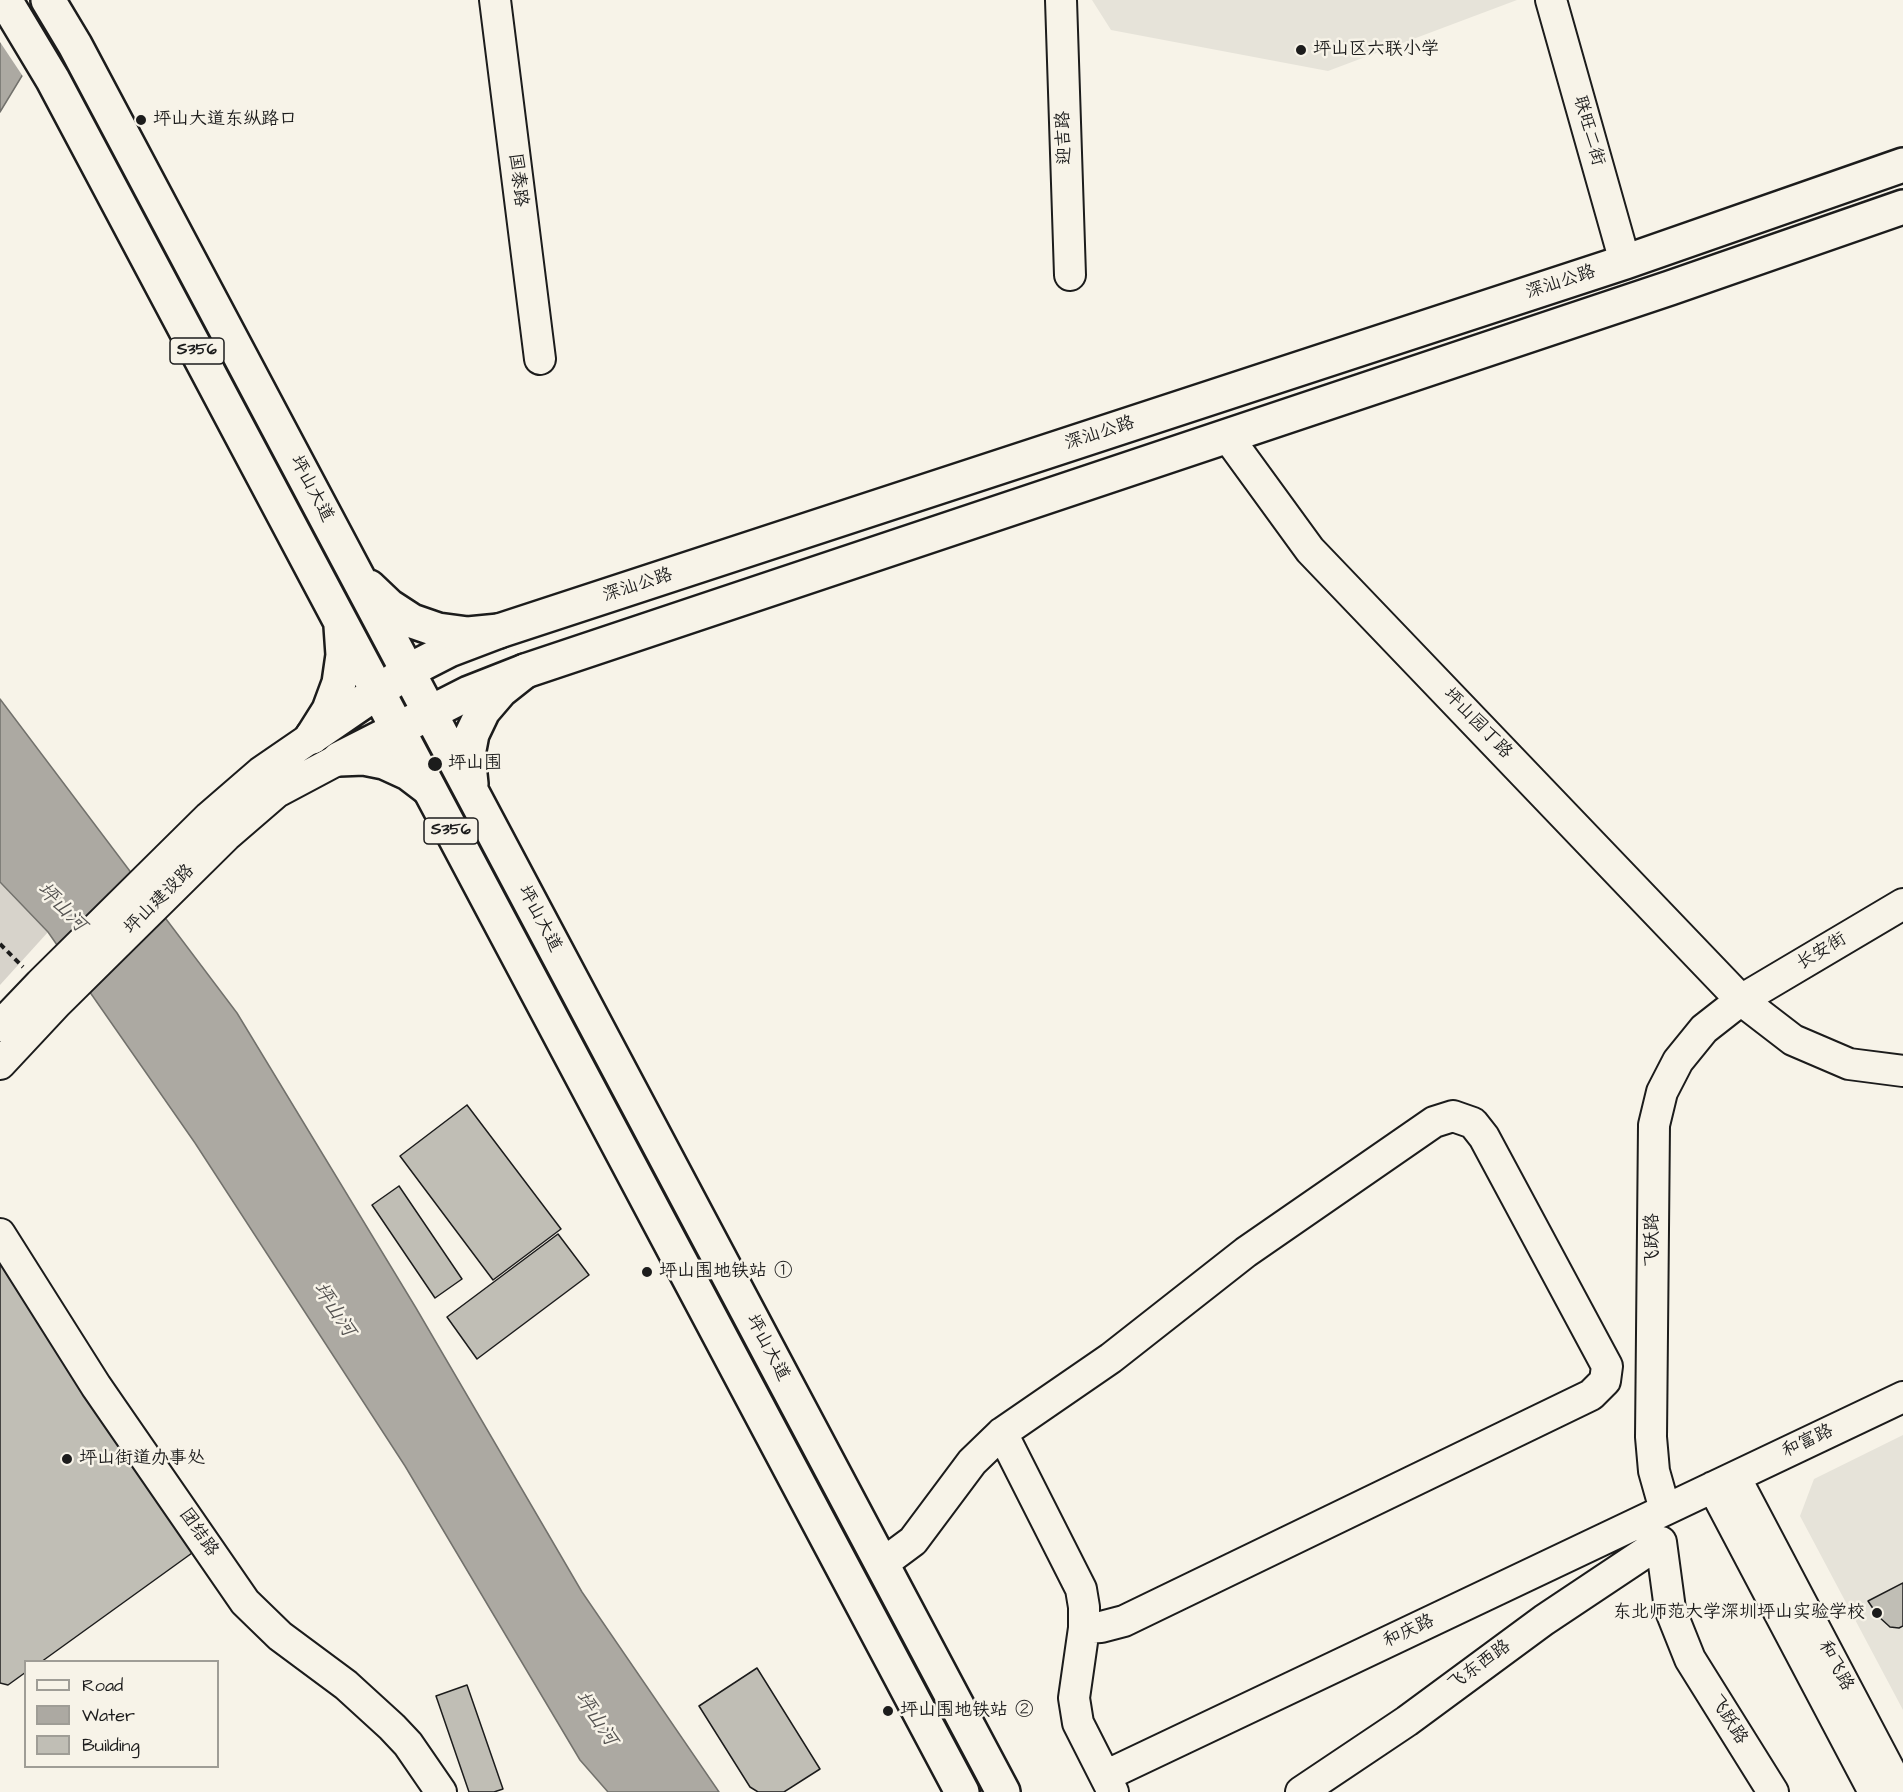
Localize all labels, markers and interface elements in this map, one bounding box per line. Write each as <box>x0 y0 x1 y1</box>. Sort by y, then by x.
place label: 坪山区六联小学 <box>1313 39 1439 61</box>
marker: 坪山区六联小学 <box>1294 43 1308 57</box>
street label: 联旺二街 <box>1568 93 1608 169</box>
place label: 坪山大道东纵路口 <box>153 109 297 131</box>
street label: 迎吉路 <box>1053 111 1077 165</box>
marker: 坪山大道东纵路口 <box>134 113 148 127</box>
street label: 国泰路 <box>503 152 531 208</box>
street label: 深汕公路 <box>1523 262 1599 304</box>
road number: S356 <box>170 338 224 364</box>
street label: 深汕公路 <box>1062 413 1138 455</box>
street label: 坪山大道 <box>285 452 337 526</box>
street label: 深汕公路 <box>600 565 676 607</box>
street label: 坪山园丁路 <box>1438 684 1516 764</box>
place label: 坪山围 <box>448 753 502 775</box>
marker: 坪山围 <box>426 755 444 773</box>
road number: S356 <box>424 818 478 844</box>
street label: 坪山建设路 <box>121 861 199 939</box>
water label: 坪山河 <box>31 878 91 938</box>
street label: 坪山大道 <box>513 882 565 956</box>
street label: 长安街 <box>1793 929 1851 975</box>
street label: 飞跃路 <box>1642 1213 1664 1267</box>
place label: 坪山围地铁站 ① <box>659 1261 792 1283</box>
marker: 坪山围地铁站 ① <box>640 1265 654 1279</box>
water label: 坪山河 <box>307 1278 359 1342</box>
street label: 坪山大道 <box>741 1311 793 1385</box>
street label: 和富路 <box>1779 1421 1837 1463</box>
place label: 坪山街道办事处 <box>79 1448 205 1470</box>
marker: 坪山街道办事处 <box>60 1452 74 1466</box>
street label: 团结路 <box>174 1505 222 1561</box>
place label: 东北师范大学深圳坪山实验学校 <box>1613 1602 1865 1624</box>
marker: 东北师范大学深圳坪山实验学校 <box>1870 1606 1884 1620</box>
street label: 和庆路 <box>1380 1611 1438 1653</box>
street label: 飞东西路 <box>1445 1636 1515 1696</box>
street label: 和飞路 <box>1813 1637 1857 1695</box>
legend <box>24 1660 219 1768</box>
text: Road <box>82 1673 123 1698</box>
water label: 坪山河 <box>569 1687 621 1751</box>
street label: 飞跃路 <box>1705 1691 1751 1749</box>
place label: 坪山围地铁站 ② <box>900 1700 1033 1722</box>
text: Water <box>82 1703 135 1728</box>
marker: 坪山围地铁站 ② <box>881 1704 895 1718</box>
text: Building <box>82 1733 140 1758</box>

